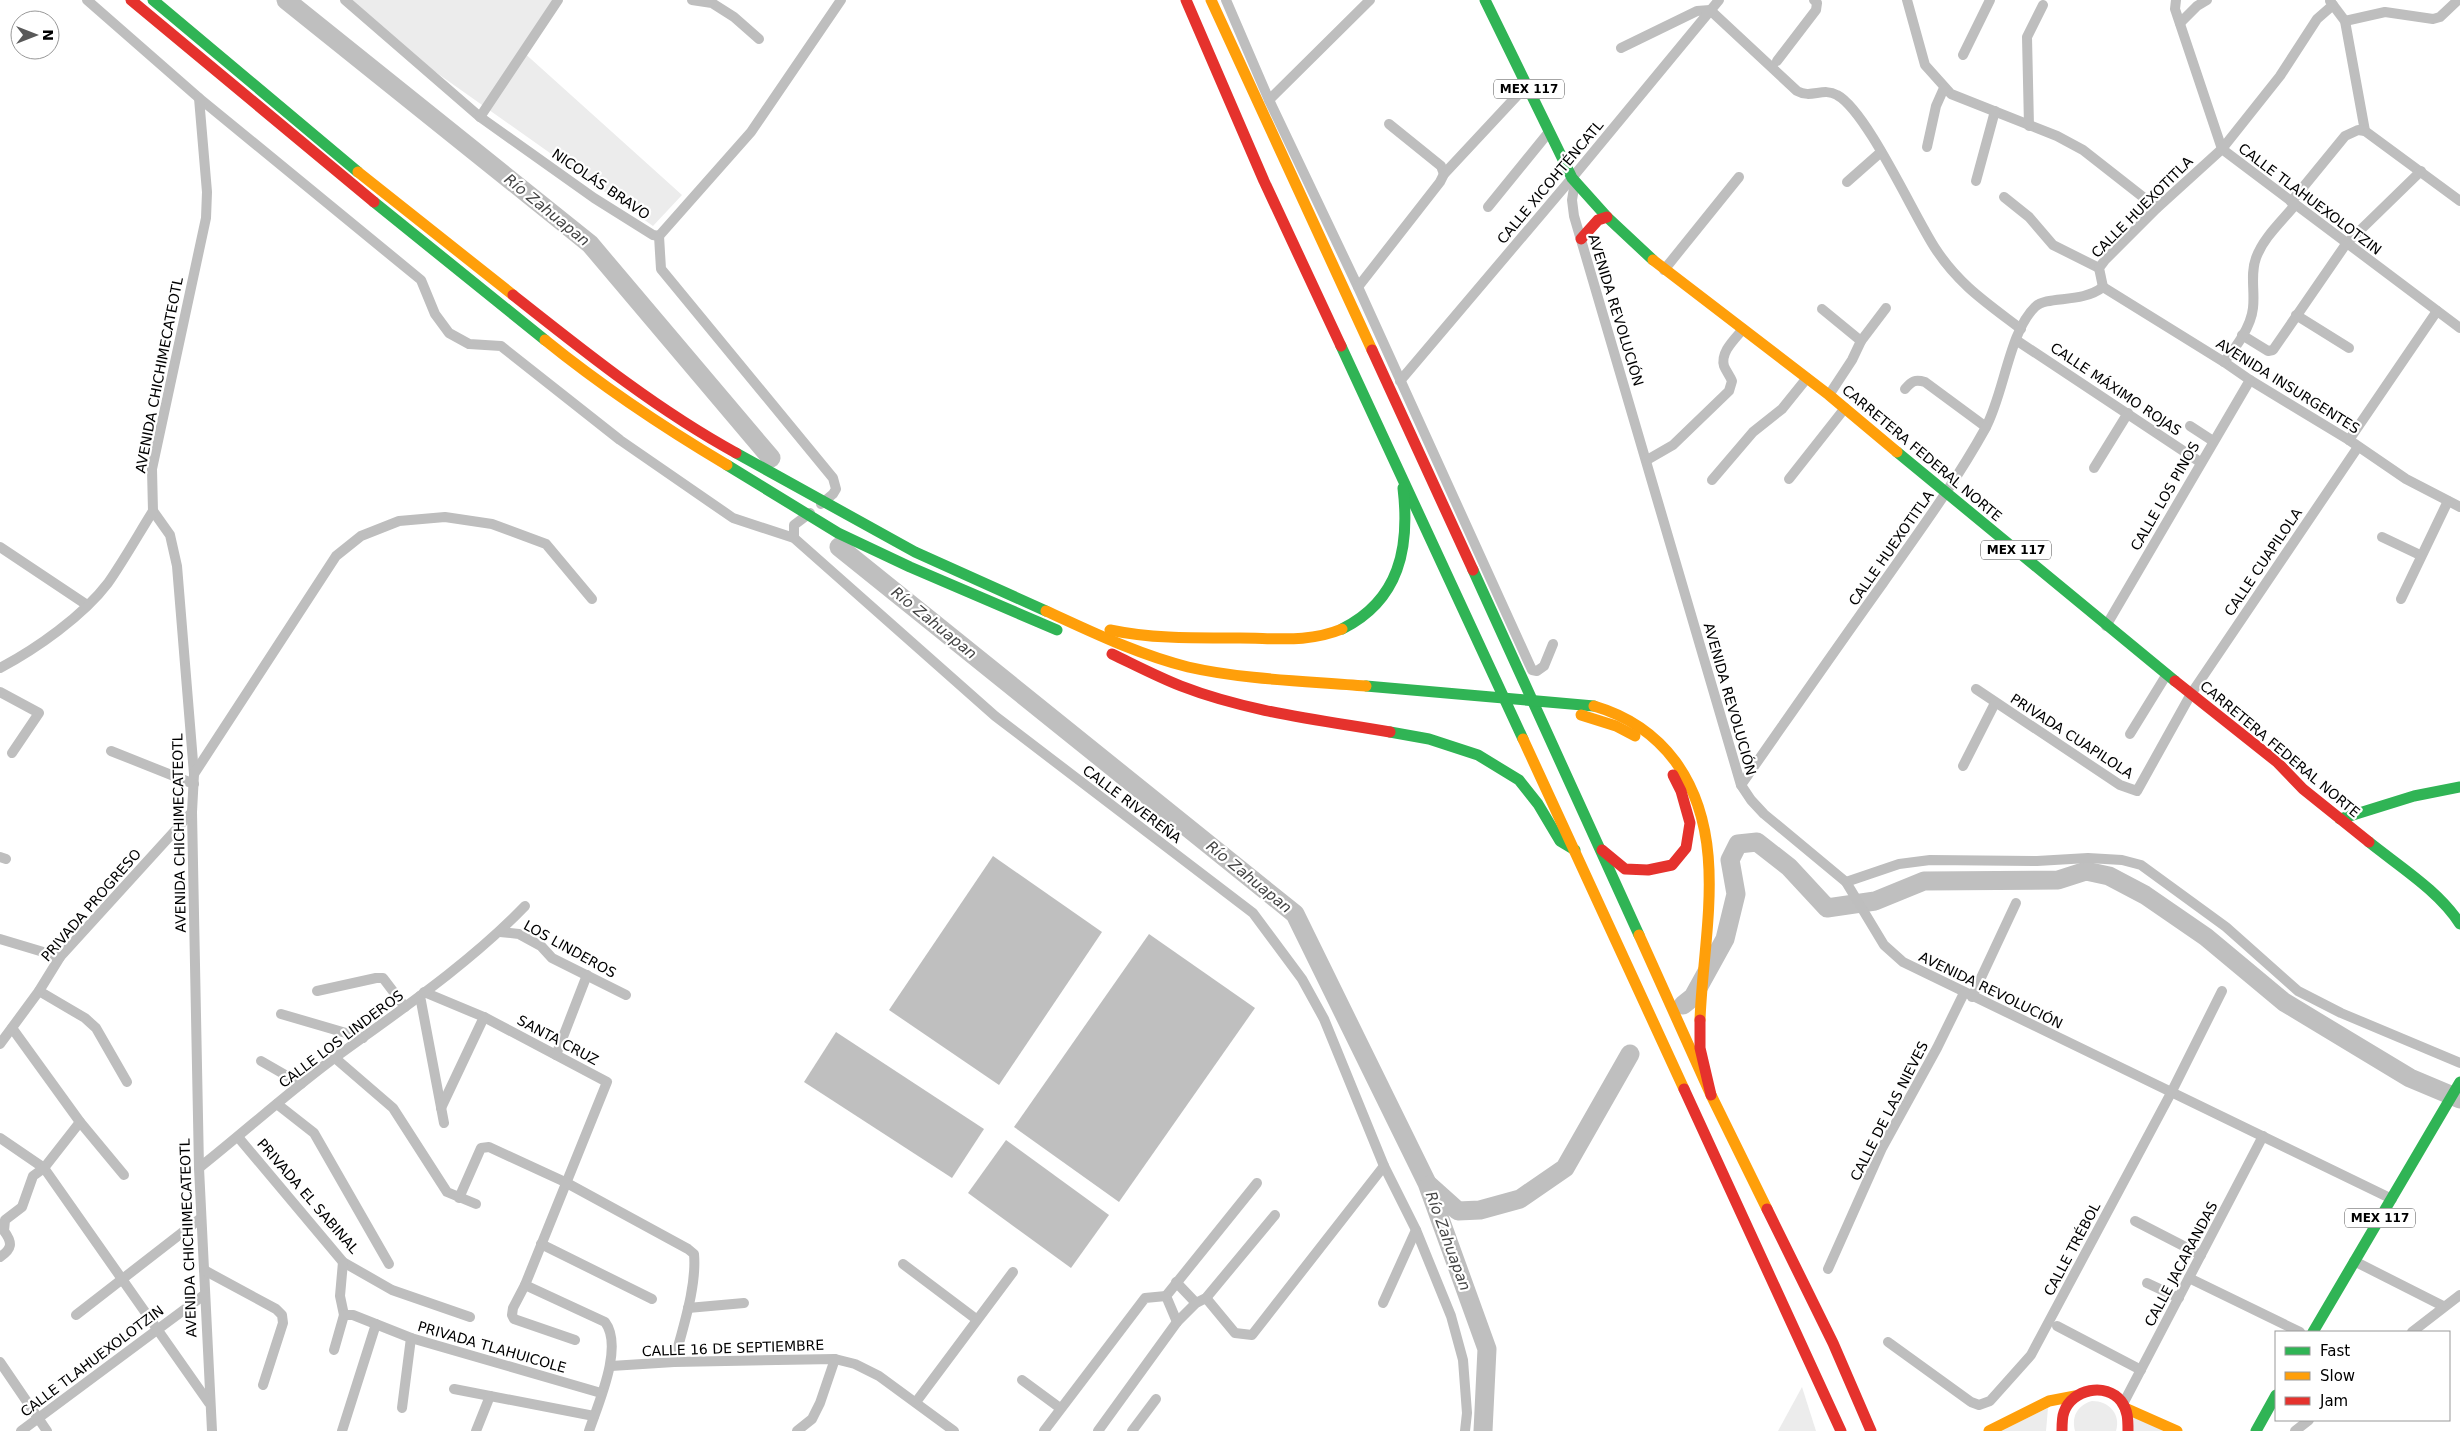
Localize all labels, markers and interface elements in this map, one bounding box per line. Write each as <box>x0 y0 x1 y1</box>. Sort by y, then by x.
north arrow <box>10 10 60 60</box>
text: N <box>40 29 56 41</box>
road number: MEX 117 <box>1494 80 1564 98</box>
street label: CALLE XICOHTÉNCATL <box>1494 117 1606 247</box>
street label: CALLE TLAHUEXOLOTZIN <box>2235 140 2385 258</box>
street label: NICOLÁS BRAVO <box>549 145 653 223</box>
street label: CALLE HUEXOTITLA <box>2088 153 2196 261</box>
water label: Río Zahuapan <box>501 170 593 250</box>
street label: AVENIDA REVOLUCIÓN <box>1585 232 1648 388</box>
street label: AVENIDA CHICHIMECATEOTL <box>132 276 186 474</box>
street label: AVENIDA INSURGENTES <box>2213 335 2363 437</box>
street label: CALLE MÁXIMO ROJAS <box>2048 339 2185 439</box>
street label: CARRETERA FEDERAL NORTE <box>1839 382 2005 524</box>
street label: CALLE LOS PINOS <box>2127 439 2203 553</box>
street label: CALLE HUEXOTITLA <box>1845 487 1937 609</box>
street label: CALLE CUAPILOLA <box>2221 505 2305 619</box>
road number: MEX 117 <box>1981 540 2051 560</box>
water label: Río Zahuapan <box>888 583 980 663</box>
street label: AVENIDA REVOLUCIÓN <box>1701 621 1760 777</box>
street label: CARRETERA FEDERAL NORTE <box>2197 678 2363 820</box>
street label: PRIVADA CUAPILOLA <box>2008 690 2137 782</box>
street label: AVENIDA CHICHIMECATEOTL <box>169 733 189 933</box>
street label: CALLE RIVEREÑA <box>1080 762 1185 846</box>
water label: Río Zahuapan <box>1203 837 1295 917</box>
street label: PRIVADA PROGRESO <box>38 846 144 964</box>
street label: LOS LINDEROS <box>521 917 619 981</box>
street label: AVENIDA REVOLUCIÓN <box>1917 947 2066 1032</box>
street label: CALLE LOS LINDEROS <box>276 987 406 1091</box>
street label: SANTA CRUZ <box>515 1012 601 1068</box>
street label: CALLE DE LAS NIEVES <box>1847 1039 1931 1183</box>
street label: PRIVADA EL SABINAL <box>254 1135 362 1257</box>
street label: AVENIDA CHICHIMECATEOTL <box>177 1138 199 1338</box>
water label: Río Zahuapan <box>1422 1189 1474 1293</box>
street label: CALLE TRÉBOL <box>2041 1199 2103 1298</box>
street label: CALLE JACARANDAS <box>2141 1199 2221 1329</box>
road number: MEX 117 <box>2345 1208 2415 1228</box>
street label: CALLE TLAHUEXOLOTZIN <box>17 1302 167 1420</box>
street label: PRIVADA TLAHUICOLE <box>416 1318 568 1376</box>
legend <box>2275 1331 2450 1421</box>
street label: CALLE 16 DE SEPTIEMBRE <box>642 1337 824 1359</box>
text: Fast <box>2320 1342 2350 1360</box>
text: Slow <box>2320 1367 2355 1385</box>
text: Jam <box>2319 1392 2348 1410</box>

